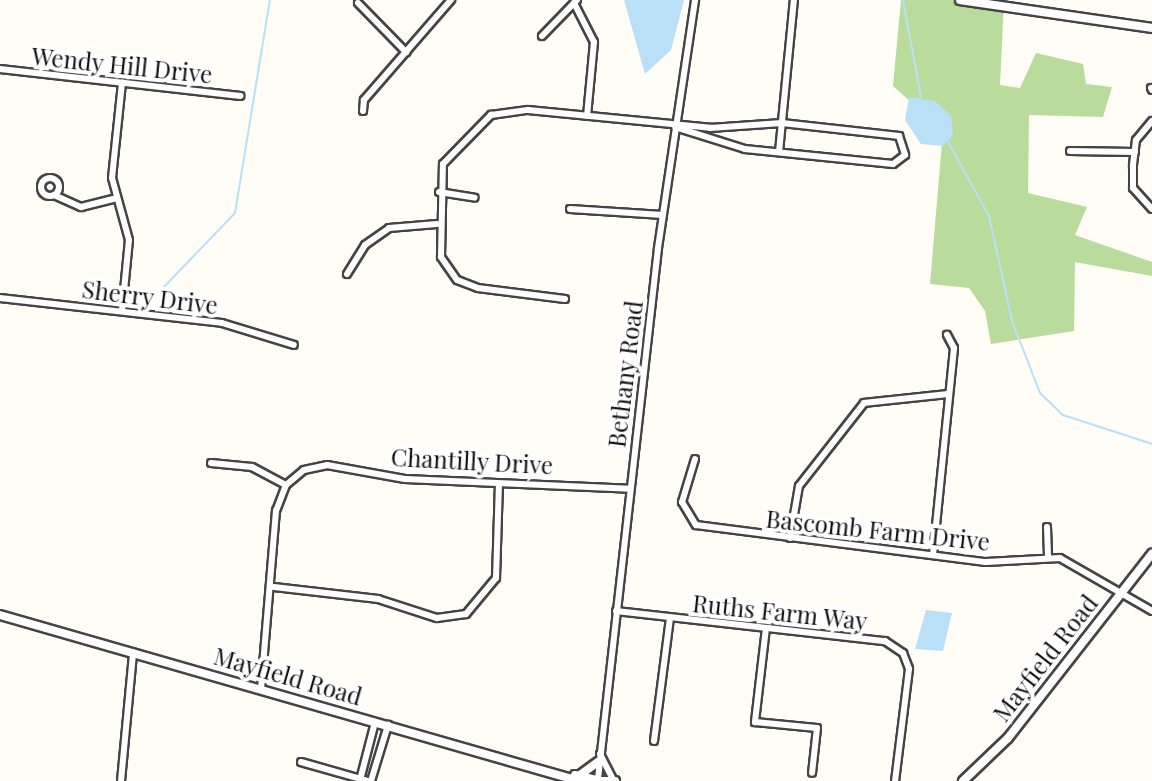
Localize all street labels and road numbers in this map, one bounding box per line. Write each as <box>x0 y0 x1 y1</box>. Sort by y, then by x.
street label: Wendy Hill Drive <box>30 41 214 89</box>
street label: Sherry Drive <box>80 274 220 320</box>
street label: Bethany Road <box>602 299 648 449</box>
street label: Chantilly Drive <box>390 442 554 480</box>
street label: Bascomb Farm Drive <box>765 504 991 556</box>
street label: Ruths Farm Way <box>691 588 869 636</box>
street label: Mayfield Road <box>987 589 1103 727</box>
street label: Mayfield Road <box>211 641 365 711</box>

